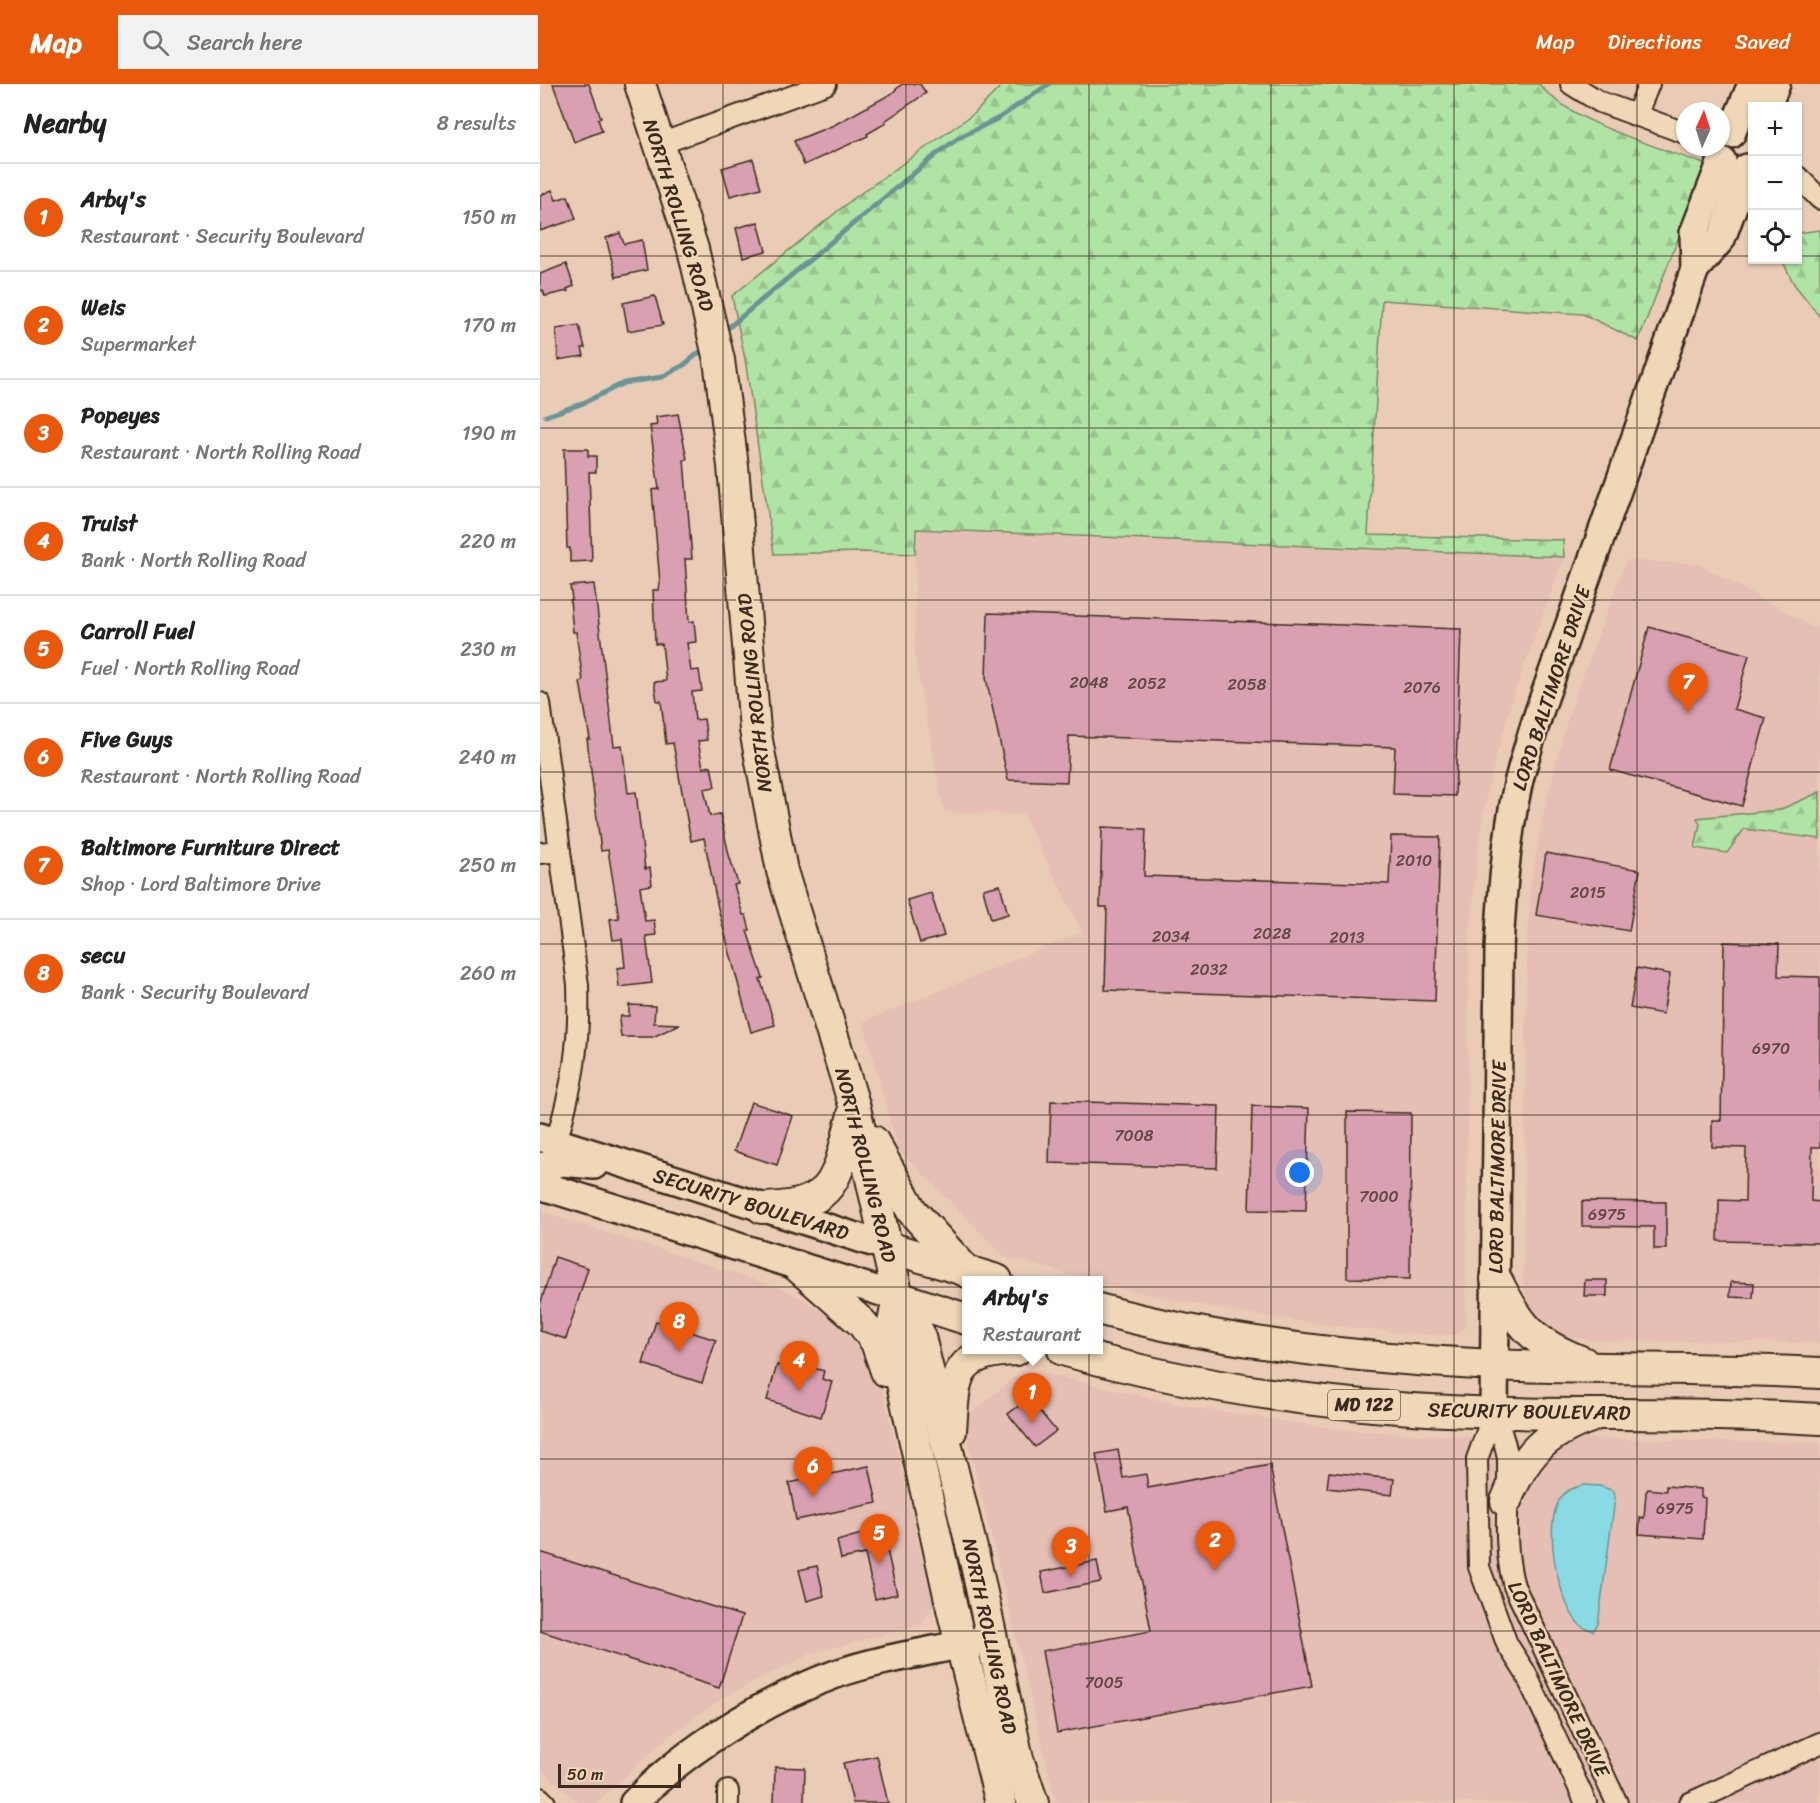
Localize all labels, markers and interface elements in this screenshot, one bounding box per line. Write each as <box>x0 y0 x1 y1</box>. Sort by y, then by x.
search box <box>118 15 538 69</box>
text: Map <box>30 18 82 67</box>
text: Search here <box>187 23 303 62</box>
text: Map <box>1536 23 1574 61</box>
text: Directions <box>1607 23 1702 61</box>
text: Saved <box>1735 23 1790 61</box>
icon: search <box>139 26 172 59</box>
text: Nearby <box>24 100 106 146</box>
north arrow <box>1676 102 1730 156</box>
map controls <box>1748 102 1802 264</box>
button: + <box>1748 102 1802 156</box>
text: 8 results <box>437 106 516 141</box>
street label: NORTH ROLLING ROAD <box>633 115 724 316</box>
button: − <box>1748 156 1802 210</box>
text: Arby's <box>81 180 146 219</box>
text: 1 <box>39 200 48 235</box>
text: 150 m <box>462 200 516 235</box>
button: locate <box>1748 210 1802 264</box>
text: Restaurant · Security Boulevard <box>81 219 363 254</box>
text: Weis <box>81 288 125 327</box>
text: 2 <box>38 308 49 343</box>
text: 170 m <box>463 308 516 343</box>
text: Supermarket <box>81 327 196 362</box>
text: Popeyes <box>81 396 160 435</box>
text: 3 <box>38 416 49 451</box>
text: 190 m <box>462 416 516 451</box>
text: Restaurant · North Rolling Road <box>81 435 361 470</box>
text: Truist <box>81 504 137 543</box>
text: 4 <box>37 524 50 559</box>
text: 220 m <box>460 524 516 559</box>
text: Bank · North Rolling Road <box>81 543 306 578</box>
street label: LORD BALTIMORE DRIVE <box>1502 579 1602 795</box>
street label: NORTH ROLLING ROAD <box>727 592 782 794</box>
text: Carroll Fuel <box>81 612 195 651</box>
text: 5 <box>37 632 50 667</box>
text: 230 m <box>460 632 516 667</box>
text: Fuel · North Rolling Road <box>81 651 299 686</box>
pin: 7 <box>1668 664 1708 713</box>
house number: 2048 <box>1070 668 1109 697</box>
house number: 2052 <box>1128 669 1166 698</box>
house number: 2058 <box>1228 670 1267 699</box>
house number: 2076 <box>1403 673 1441 702</box>
text: Five Guys <box>81 720 172 759</box>
text: 6 <box>38 740 49 775</box>
text: 240 m <box>459 740 516 775</box>
text: Restaurant · North Rolling Road <box>81 759 361 794</box>
text: Baltimore Furniture Direct <box>81 828 340 867</box>
house number: 2010 <box>1396 846 1432 875</box>
text: 7 <box>38 848 49 883</box>
text: 250 m <box>459 848 516 883</box>
text: Shop · Lord Baltimore Drive <box>81 867 321 902</box>
house number: 2015 <box>1570 878 1606 907</box>
house number: 2028 <box>1253 919 1291 948</box>
house number: 2034 <box>1152 922 1190 951</box>
house number: 2013 <box>1330 923 1365 952</box>
text: secu <box>81 936 125 975</box>
house number: 2032 <box>1190 955 1228 984</box>
text: 8 <box>37 956 50 991</box>
text: 260 m <box>460 956 516 991</box>
text: Bank · Security Boulevard <box>81 975 309 1010</box>
house number: 6970 <box>1752 1034 1790 1063</box>
street label: LORD BALTIMORE DRIVE <box>1478 1058 1517 1274</box>
street label: NORTH ROLLING ROAD <box>824 1064 907 1266</box>
house number: 7008 <box>1114 1121 1154 1150</box>
street label: SECURITY BOULEVARD <box>649 1158 853 1251</box>
your location <box>1285 1158 1314 1187</box>
house number: 7000 <box>1359 1182 1399 1211</box>
house number: 6975 <box>1588 1200 1626 1229</box>
popup <box>962 1276 1103 1354</box>
text: Arby's <box>983 1278 1048 1317</box>
pin: 8 <box>660 1302 698 1352</box>
text: Restaurant <box>983 1317 1082 1352</box>
pin: 4 <box>780 1342 818 1391</box>
pin: 1 <box>1012 1374 1052 1423</box>
road number: MD 122 <box>1328 1390 1400 1420</box>
street label: SECURITY BOULEVARD <box>1427 1392 1631 1431</box>
pin: 6 <box>794 1448 832 1497</box>
house number: 6975 <box>1656 1494 1694 1523</box>
pin: 5 <box>860 1514 898 1564</box>
pin: 2 <box>1196 1522 1234 1571</box>
pin: 3 <box>1052 1528 1090 1577</box>
street label: NORTH ROLLING ROAD <box>952 1535 1027 1737</box>
street label: LORD BALTIMORE DRIVE <box>1498 1575 1620 1785</box>
house number: 7005 <box>1084 1668 1124 1697</box>
text: 50 m <box>567 1760 603 1789</box>
scale bar <box>558 1761 681 1788</box>

